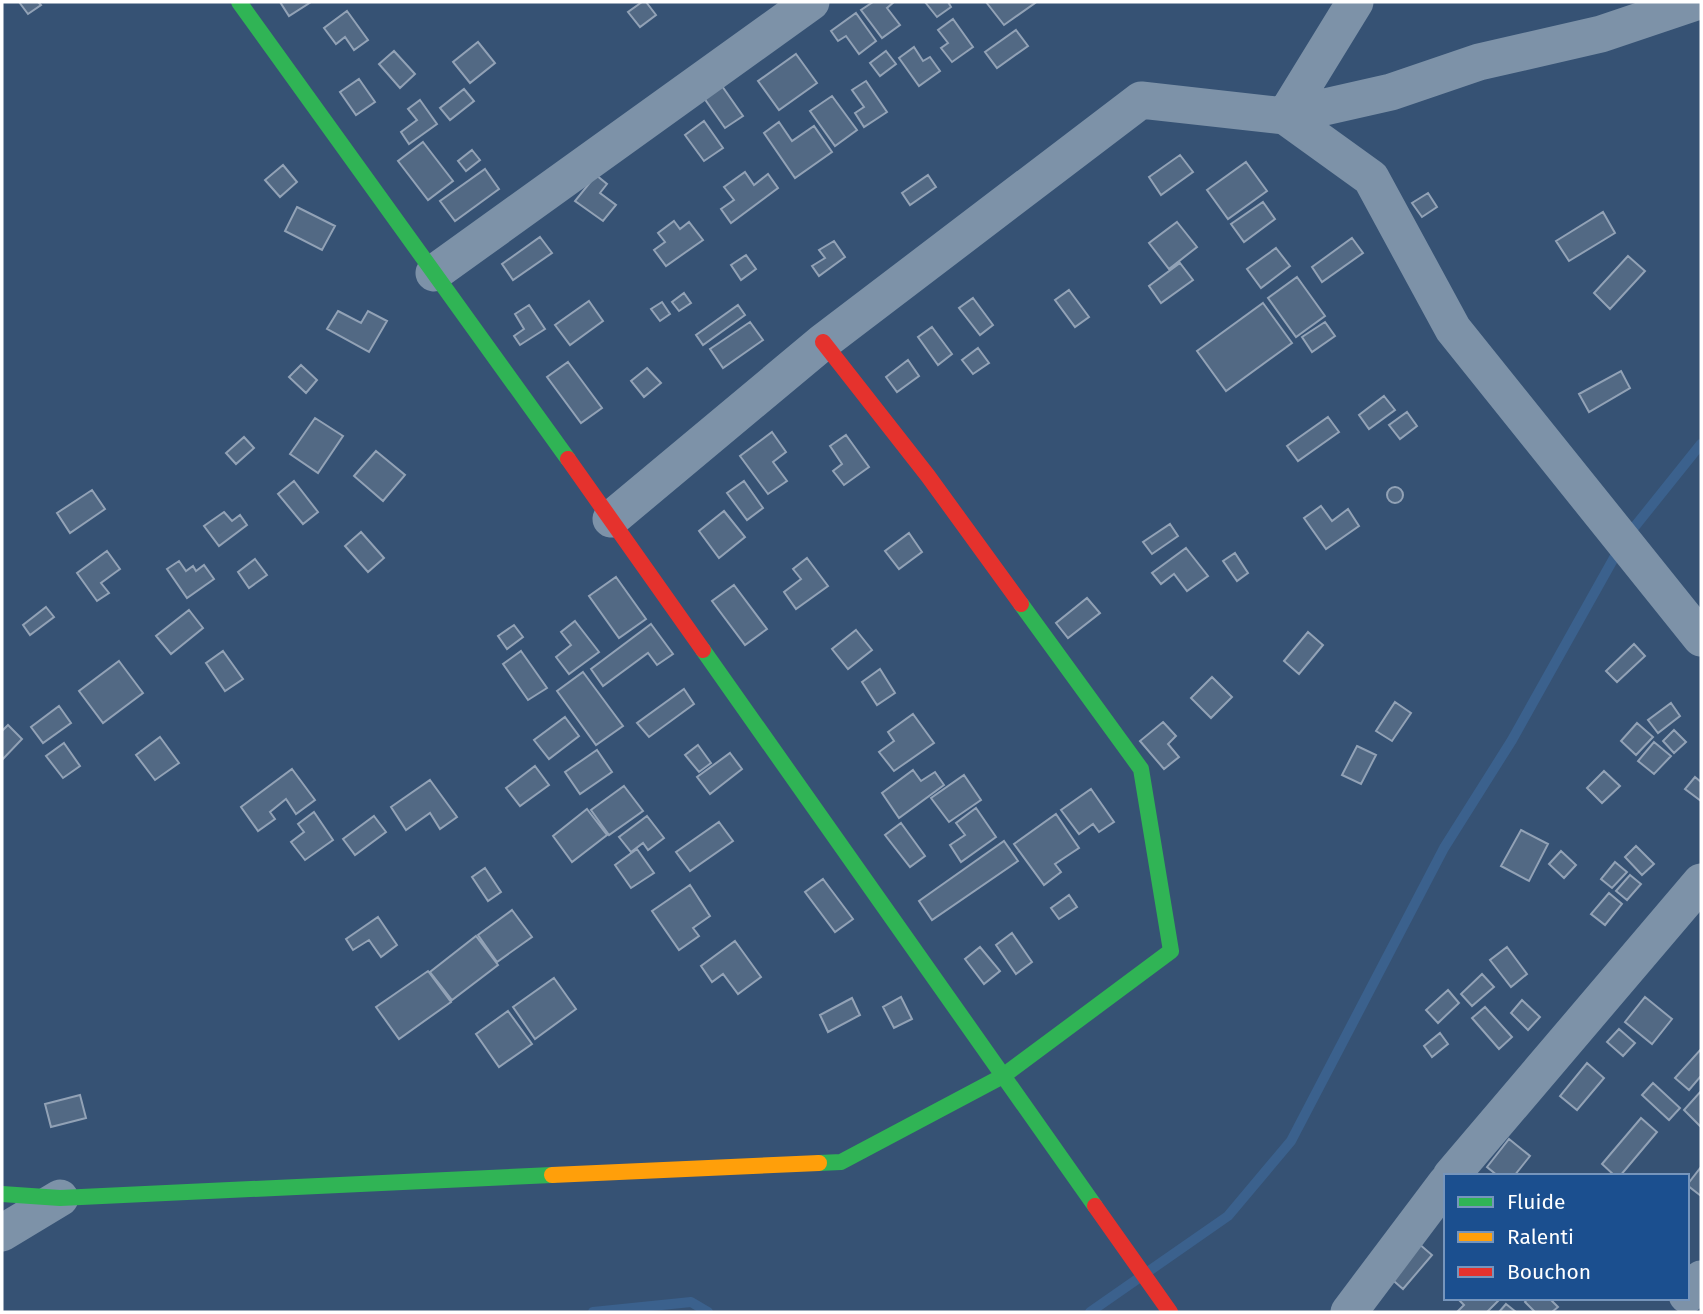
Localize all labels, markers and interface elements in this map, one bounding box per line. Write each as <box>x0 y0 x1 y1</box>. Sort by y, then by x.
legend <box>1444 1174 1689 1300</box>
text: Fluide <box>1507 1189 1565 1215</box>
text: Ralenti <box>1507 1224 1574 1250</box>
text: Bouchon <box>1507 1259 1591 1285</box>

